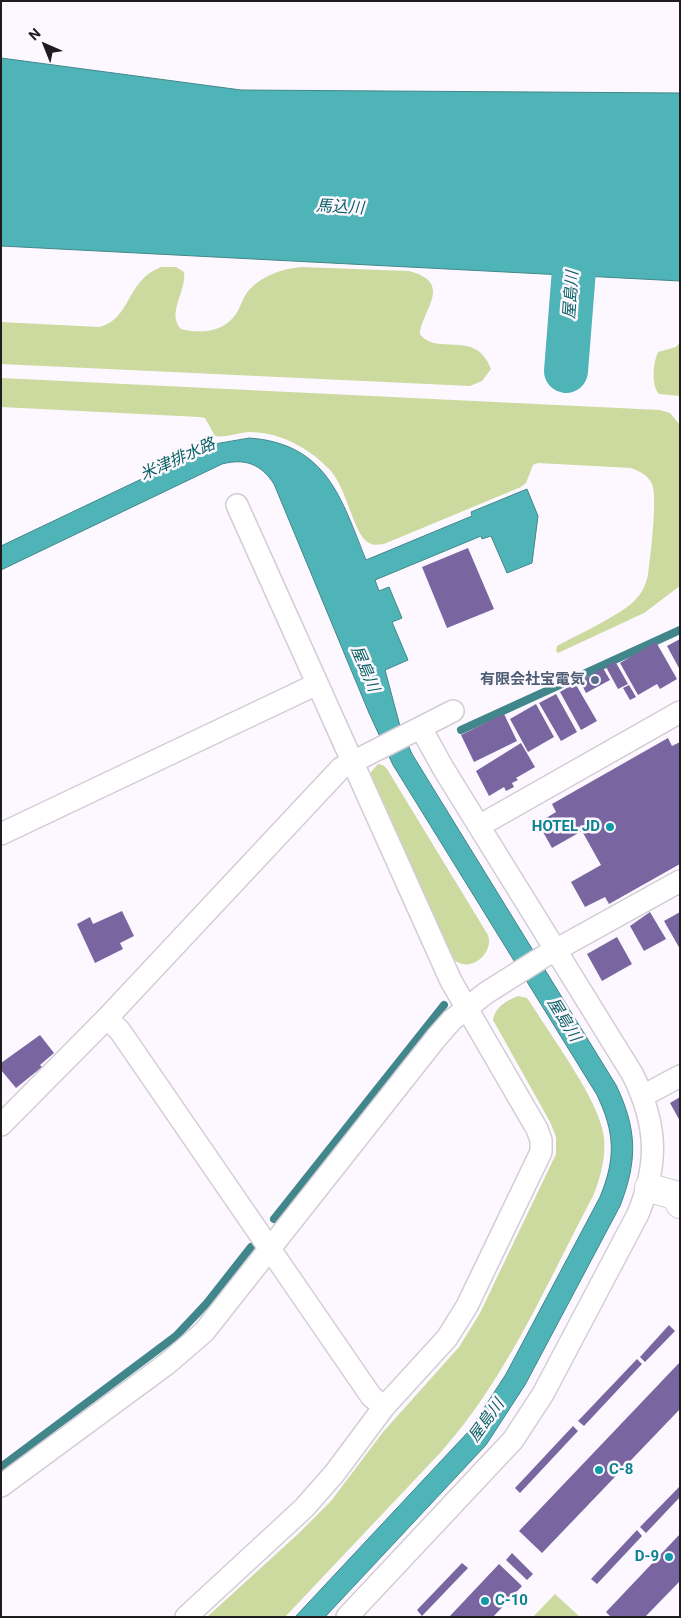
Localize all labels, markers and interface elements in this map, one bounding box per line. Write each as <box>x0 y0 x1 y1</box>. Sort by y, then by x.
north arrow <box>20 20 70 70</box>
text: N <box>25 25 44 43</box>
water label: 馬込川 <box>316 197 364 219</box>
water label: 屋島川 <box>561 270 583 320</box>
water label: 米津排水路 <box>138 435 218 485</box>
water label: 屋島川 <box>346 643 382 695</box>
place label: 有限会社宝電気 <box>480 671 585 689</box>
marker: 有限会社宝電気 <box>589 674 601 686</box>
place label: HOTEL JD <box>532 818 600 836</box>
marker: HOTEL JD <box>604 821 616 833</box>
water label: 屋島川 <box>542 995 584 1045</box>
water label: 屋島川 <box>465 1396 509 1446</box>
place label: C-8 <box>609 1461 633 1479</box>
marker: C-8 <box>593 1464 605 1476</box>
place label: D-9 <box>635 1548 659 1566</box>
marker: D-9 <box>663 1551 675 1563</box>
place label: C-10 <box>495 1592 528 1610</box>
marker: C-10 <box>479 1595 491 1607</box>

